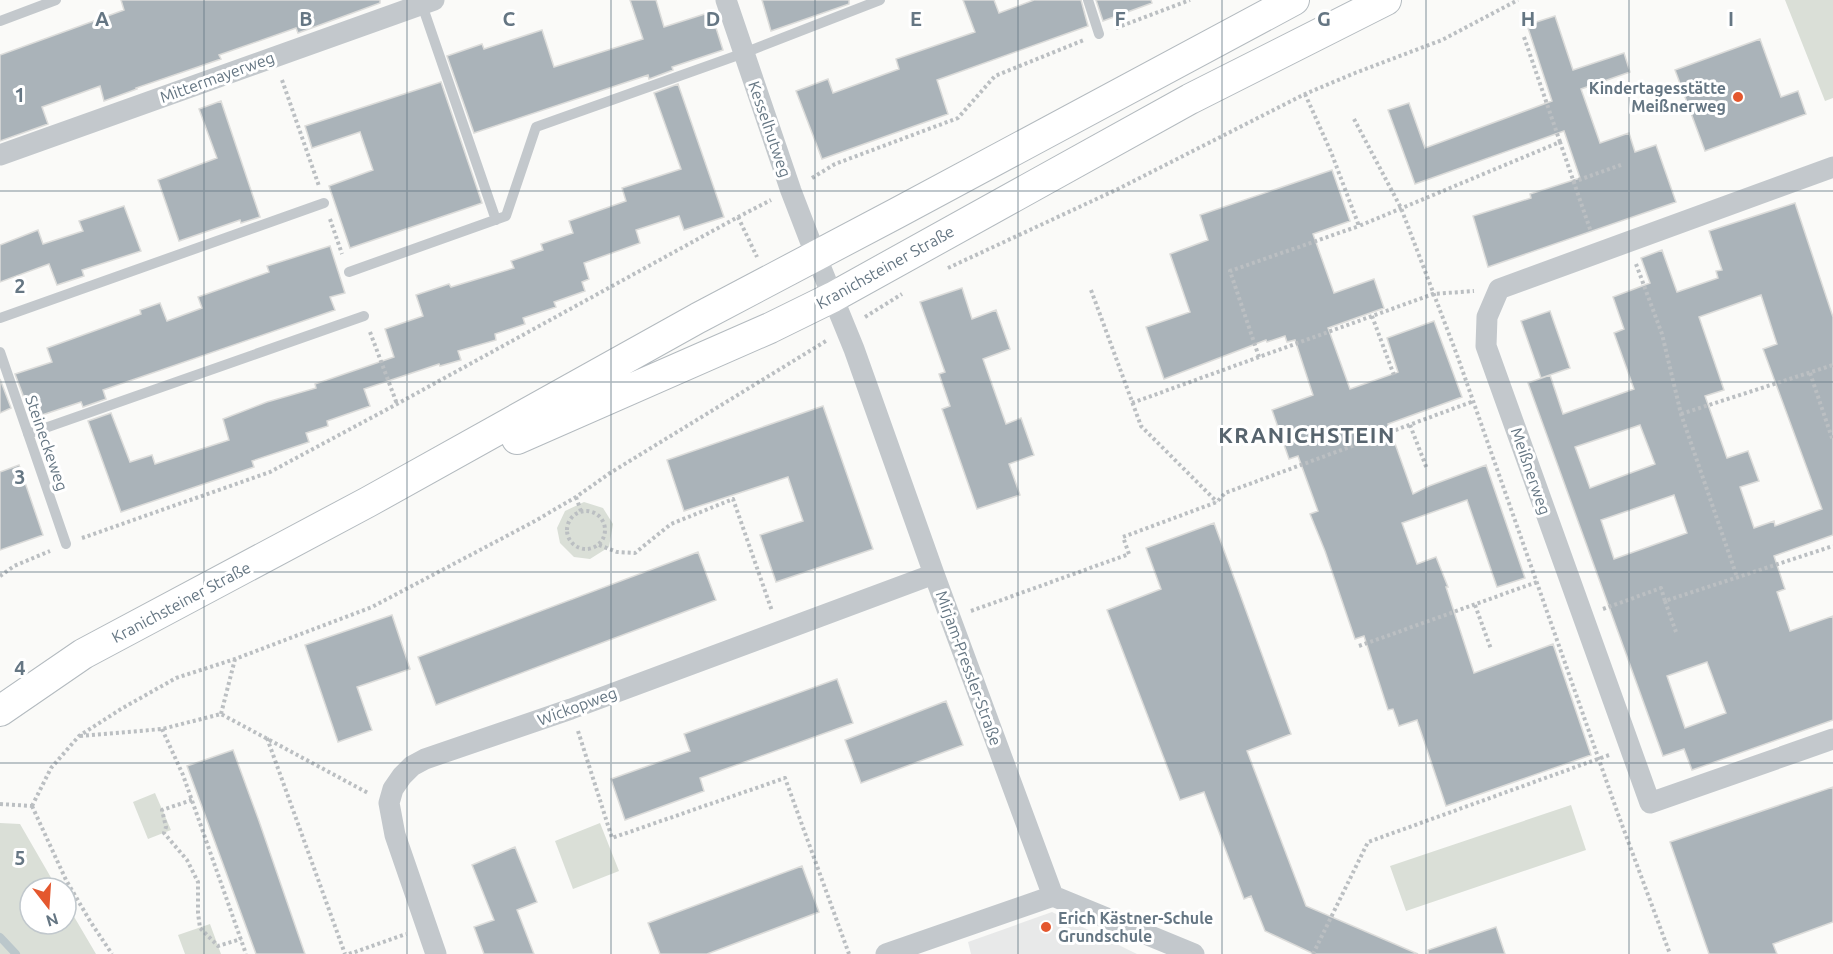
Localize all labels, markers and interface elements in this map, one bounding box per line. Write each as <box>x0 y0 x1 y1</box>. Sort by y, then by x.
text: A <box>95 7 109 30</box>
text: B <box>299 7 313 30</box>
text: C <box>503 7 516 30</box>
text: D <box>706 7 720 30</box>
text: E <box>910 7 922 30</box>
text: F <box>1114 7 1126 30</box>
text: G <box>1317 7 1331 30</box>
text: H <box>1521 7 1535 30</box>
text: I <box>1728 7 1734 30</box>
street label: Mittermayerweg <box>157 48 277 106</box>
street label: Kesselhutweg <box>745 79 795 179</box>
place label: Kindertagesstätte Meißnerweg <box>1589 79 1726 115</box>
text: 1 <box>14 83 26 106</box>
marker: Kindertagesstätte Meißnerweg <box>1731 90 1745 104</box>
street label: Kranichsteiner Straße <box>813 222 957 312</box>
text: 2 <box>14 274 26 297</box>
street label: Steineckeweg <box>22 393 72 493</box>
district label: KRANICHSTEIN <box>1218 422 1396 447</box>
street label: Meißnerweg <box>1508 425 1554 517</box>
text: 3 <box>14 465 26 488</box>
street label: Kranichsteiner Straße <box>108 558 254 646</box>
street label: Mirjam-Pressler-Straße <box>933 588 1005 748</box>
text: 4 <box>14 656 26 679</box>
street label: Wickopweg <box>535 683 619 729</box>
text: 5 <box>14 846 26 869</box>
north arrow <box>18 876 78 936</box>
place label: Erich Kästner-Schule Grundschule <box>1058 909 1213 945</box>
text: N <box>44 910 61 931</box>
marker: Erich Kästner-Schule Grundschule <box>1039 920 1053 934</box>

